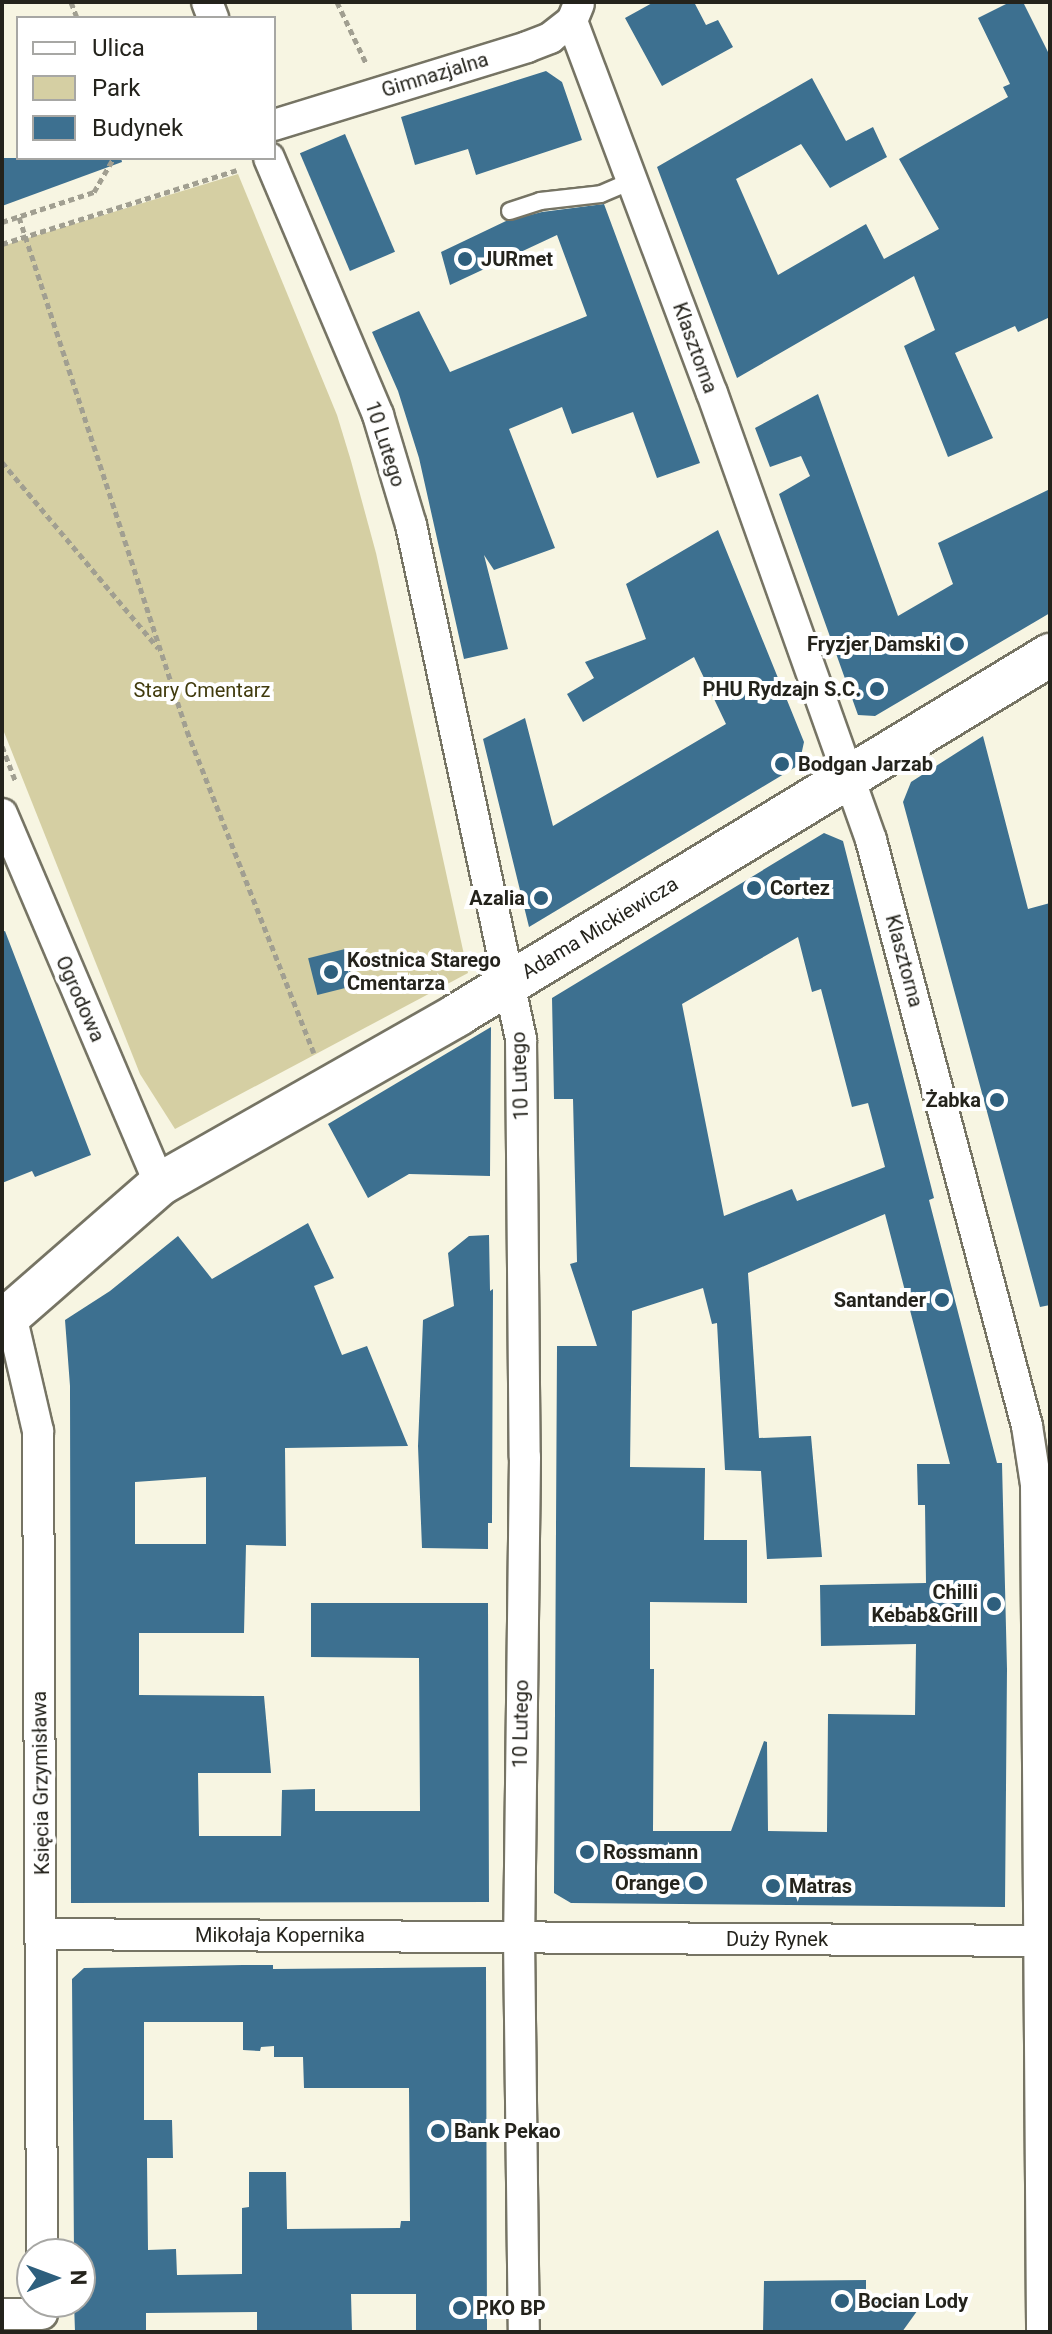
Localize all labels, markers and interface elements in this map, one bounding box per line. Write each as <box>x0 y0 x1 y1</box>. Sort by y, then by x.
legend <box>16 16 276 160</box>
text: Ulica <box>92 34 145 62</box>
street label: Gimnazjalna <box>379 47 491 103</box>
text: Park <box>92 74 140 102</box>
text: Budynek <box>92 114 183 142</box>
place label: JURmet <box>481 247 553 271</box>
marker: JURmet <box>456 250 474 268</box>
street label: Klasztorna <box>667 299 723 397</box>
street label: 10 Lutego <box>360 398 410 490</box>
place label: Fryzjer Damski <box>807 632 941 656</box>
marker: Fryzjer Damski <box>948 635 966 653</box>
place label: PHU Rydzajn S.C. <box>703 677 861 701</box>
park label: Stary Cmentarz <box>133 678 271 702</box>
marker: PHU Rydzajn S.C. <box>868 680 886 698</box>
place label: Bodgan Jarzab <box>798 752 933 776</box>
marker: Bodgan Jarzab <box>773 755 791 773</box>
street label: Adama Mickiewicza <box>517 872 683 984</box>
place label: Cortez <box>770 876 830 900</box>
marker: Cortez <box>745 879 763 897</box>
place label: Azalia <box>469 886 525 910</box>
marker: Azalia <box>532 889 550 907</box>
street label: Klasztorna <box>880 912 928 1010</box>
place label: Kostnica Starego Cmentarza <box>347 948 501 995</box>
street label: Ogrodowa <box>50 952 110 1046</box>
marker: Kostnica Starego Cmentarza <box>322 963 340 981</box>
street label: 10 Lutego <box>506 1031 534 1121</box>
place label: Żabka <box>926 1088 981 1112</box>
marker: Żabka <box>988 1091 1006 1109</box>
place label: Santander <box>834 1288 926 1312</box>
marker: Santander <box>933 1291 951 1309</box>
place label: Chilli Kebab&Grill <box>872 1580 978 1627</box>
marker: Chilli Kebab&Grill <box>985 1595 1003 1613</box>
street label: 10 Lutego <box>508 1680 534 1768</box>
street label: Księcia Grzymisława <box>27 1691 55 1875</box>
place label: Rossmann <box>603 1840 698 1864</box>
marker: Rossmann <box>578 1843 596 1861</box>
place label: Orange <box>615 1871 680 1895</box>
marker: Orange <box>687 1874 705 1892</box>
place label: Matras <box>789 1874 852 1898</box>
marker: Matras <box>764 1877 782 1895</box>
street label: Mikołaja Kopernika <box>195 1923 365 1947</box>
street label: Duży Rynek <box>726 1927 828 1951</box>
place label: Bank Pekao <box>454 2119 561 2143</box>
marker: Bank Pekao <box>429 2122 447 2140</box>
north arrow <box>16 2238 96 2318</box>
text: N <box>66 2270 91 2286</box>
place label: Bocian Lody <box>858 2289 968 2313</box>
marker: Bocian Lody <box>833 2292 851 2310</box>
place label: PKO BP <box>476 2296 546 2320</box>
marker: PKO BP <box>451 2299 469 2317</box>

